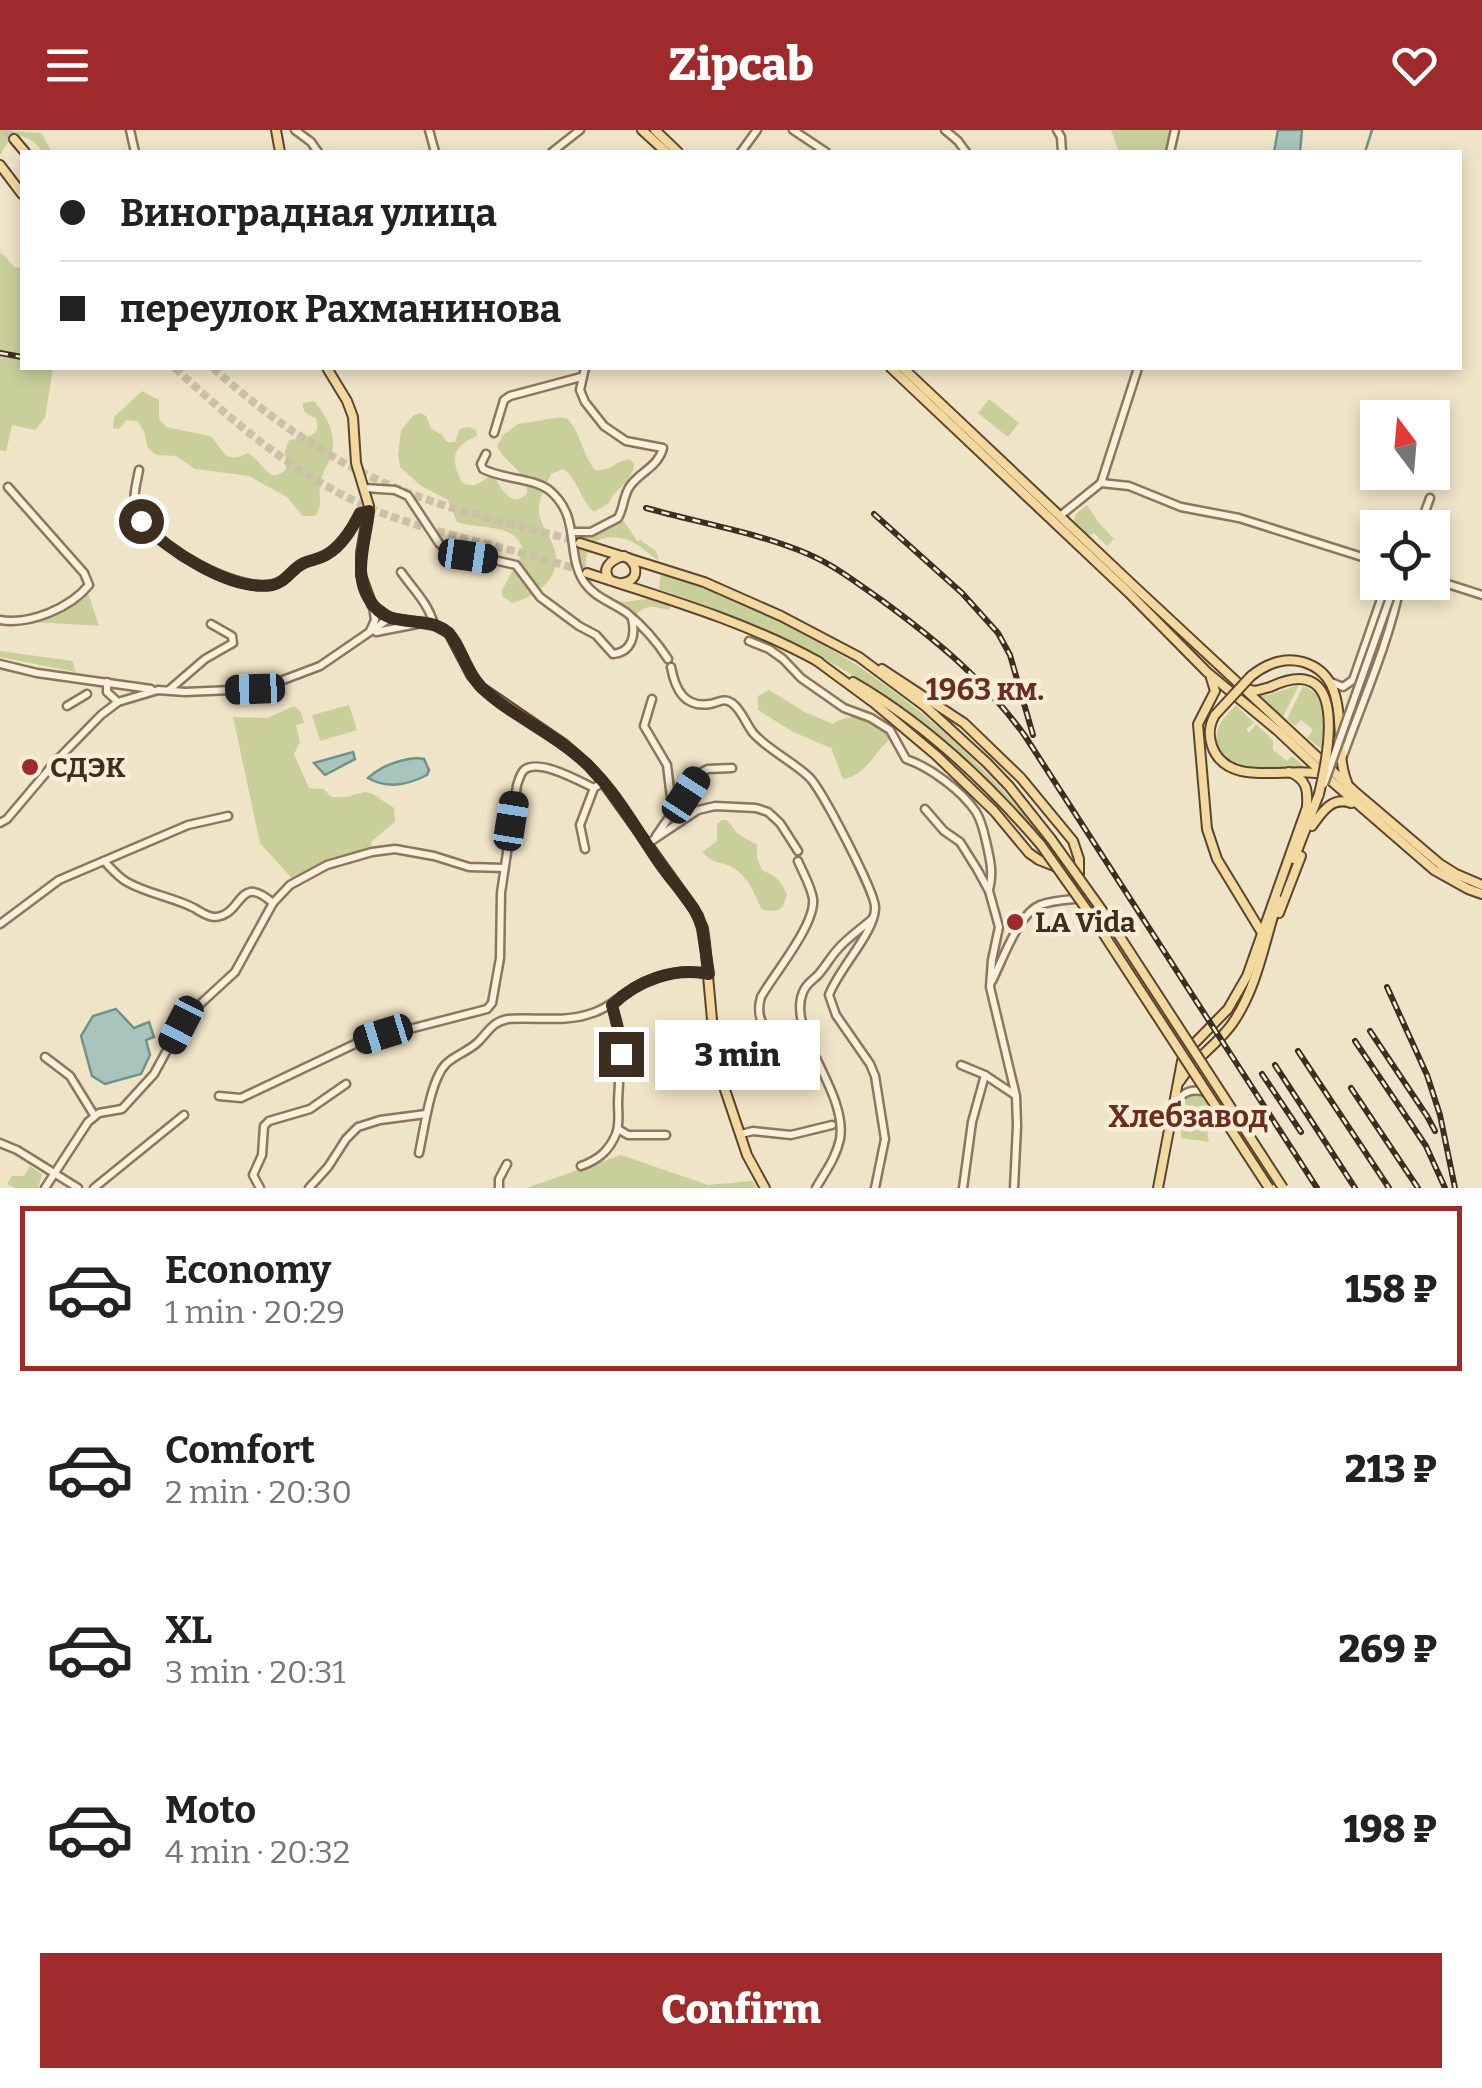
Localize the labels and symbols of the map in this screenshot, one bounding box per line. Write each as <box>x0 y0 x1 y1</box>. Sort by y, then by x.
north arrow <box>1360 400 1450 490</box>
route start <box>119 499 164 544</box>
car <box>436 537 500 575</box>
district label: 1963 км. <box>926 672 1044 708</box>
car <box>224 673 286 705</box>
place label: СДЭК <box>50 751 126 784</box>
marker: СДЭК <box>19 756 41 778</box>
car <box>657 762 715 828</box>
car <box>491 789 531 853</box>
place label: LA Vida <box>1035 906 1136 939</box>
marker: LA Vida <box>1004 911 1026 933</box>
car <box>154 991 208 1059</box>
car <box>350 1011 416 1057</box>
callout: 3 min <box>656 1019 821 1089</box>
route end <box>599 1032 644 1077</box>
district label: Хлебзавод <box>1108 1099 1268 1135</box>

